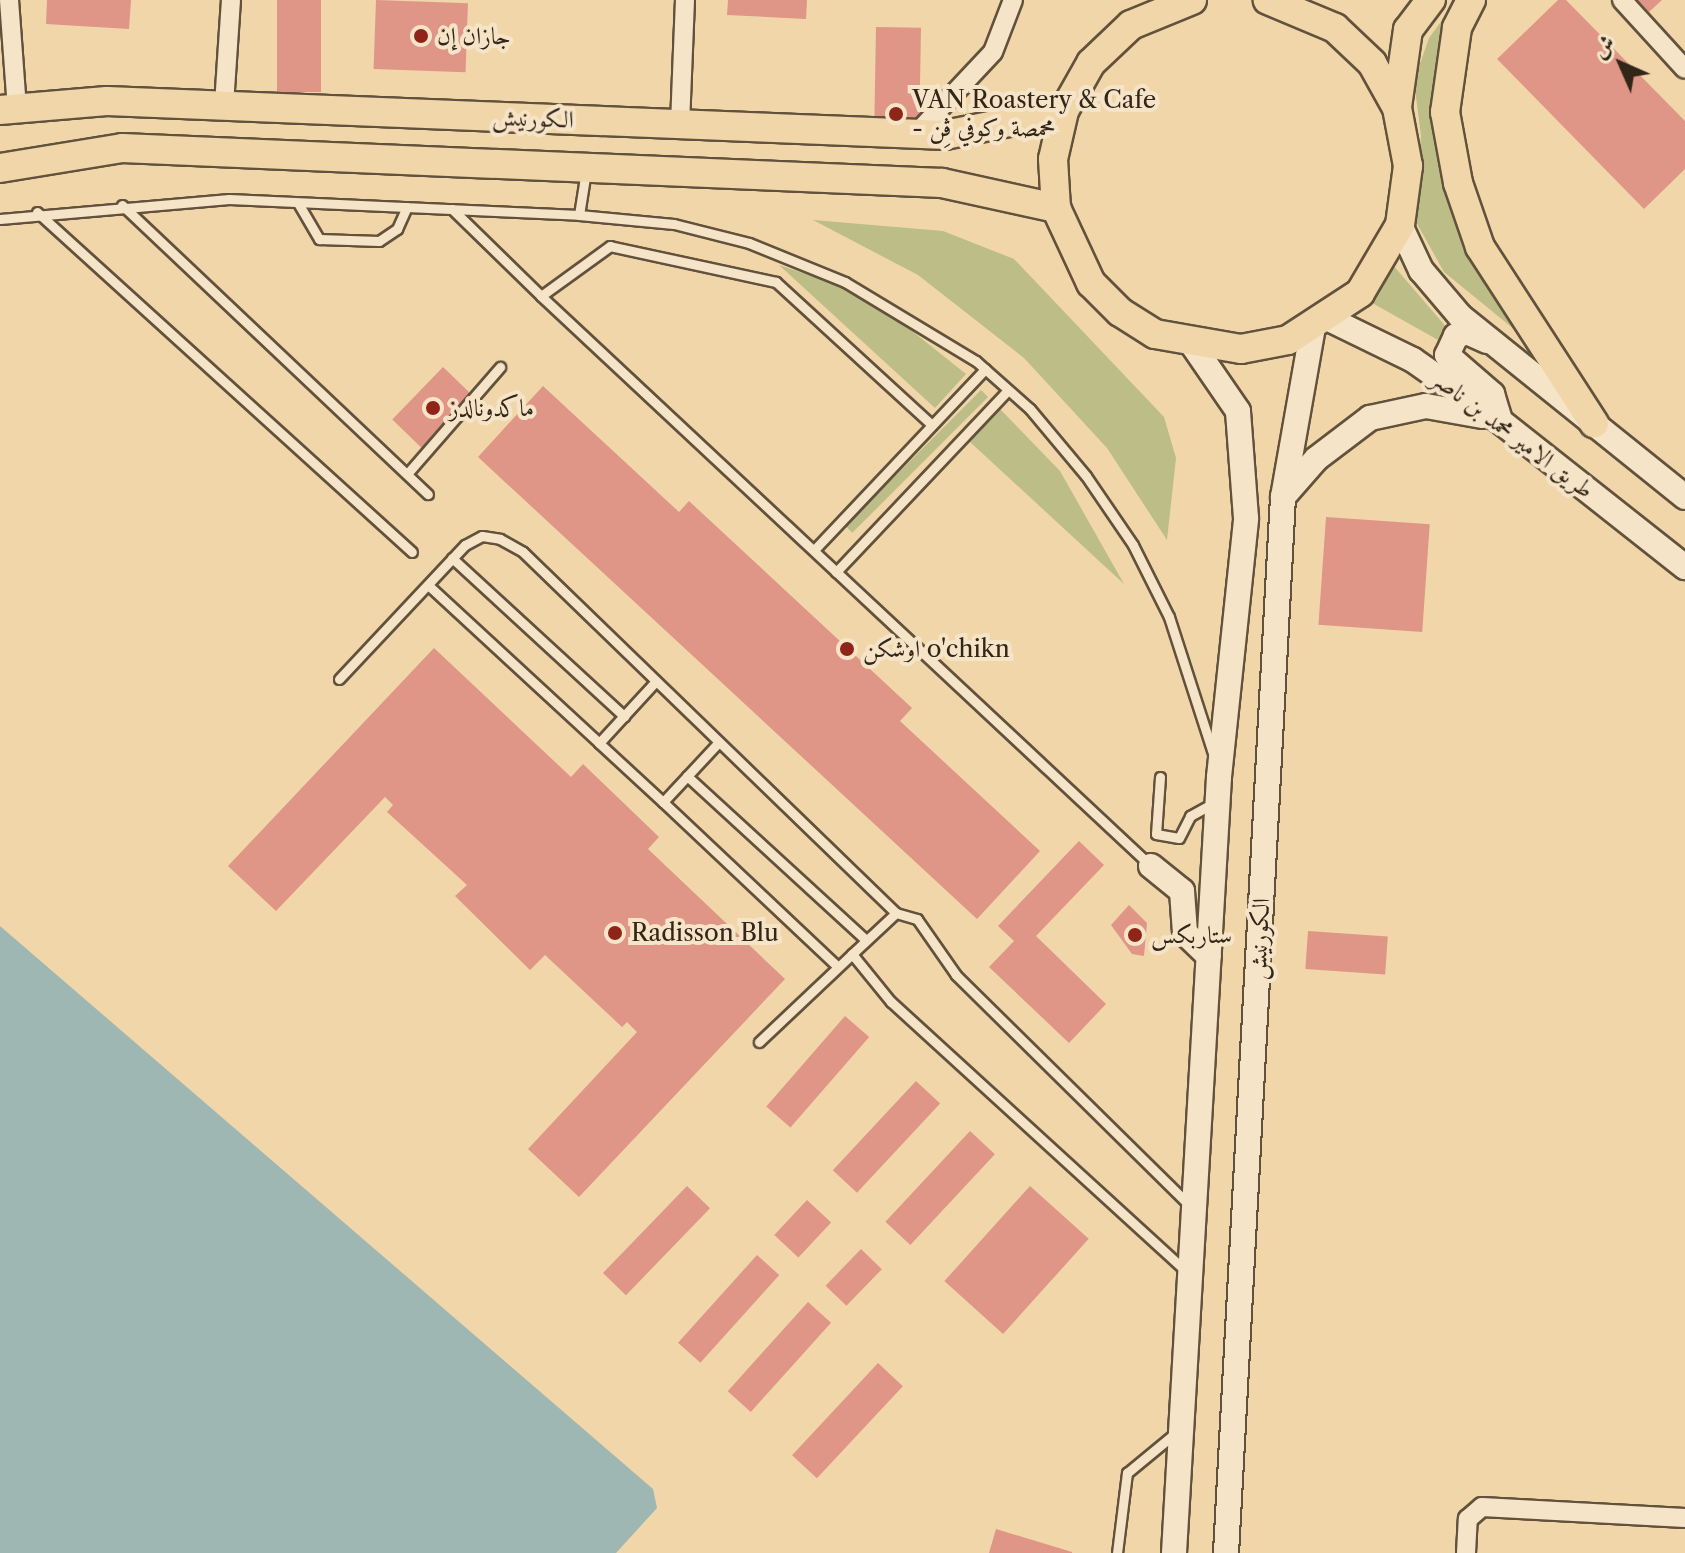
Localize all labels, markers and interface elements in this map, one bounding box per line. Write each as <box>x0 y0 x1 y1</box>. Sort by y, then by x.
place label: جازان إن <box>437 22 511 50</box>
north arrow <box>1581 24 1661 104</box>
marker: جازان إن <box>412 27 430 45</box>
text: ش <box>1586 29 1621 64</box>
place label: VAN Roastery & Cafe - محمصة وكوفي ڤِن <box>912 86 1157 142</box>
street label: الكورنيش <box>492 102 574 134</box>
marker: VAN Roastery & Cafe - محمصة وكوفي ڤِن <box>887 105 905 123</box>
street label: طريق الامير محمد بن ناصر <box>1426 364 1600 504</box>
place label: ماكدونالدز <box>449 394 534 422</box>
marker: ماكدونالدز <box>424 399 442 417</box>
place label: اوشكن o'chikn <box>863 635 1010 663</box>
marker: اوشكن o'chikn <box>838 640 856 658</box>
street label: الكورنيش <box>1242 897 1276 981</box>
place label: Radisson Blu <box>631 919 779 947</box>
place label: ستاربكس <box>1151 921 1232 949</box>
marker: Radisson Blu <box>606 924 624 942</box>
marker: ستاربكس <box>1126 926 1144 944</box>

